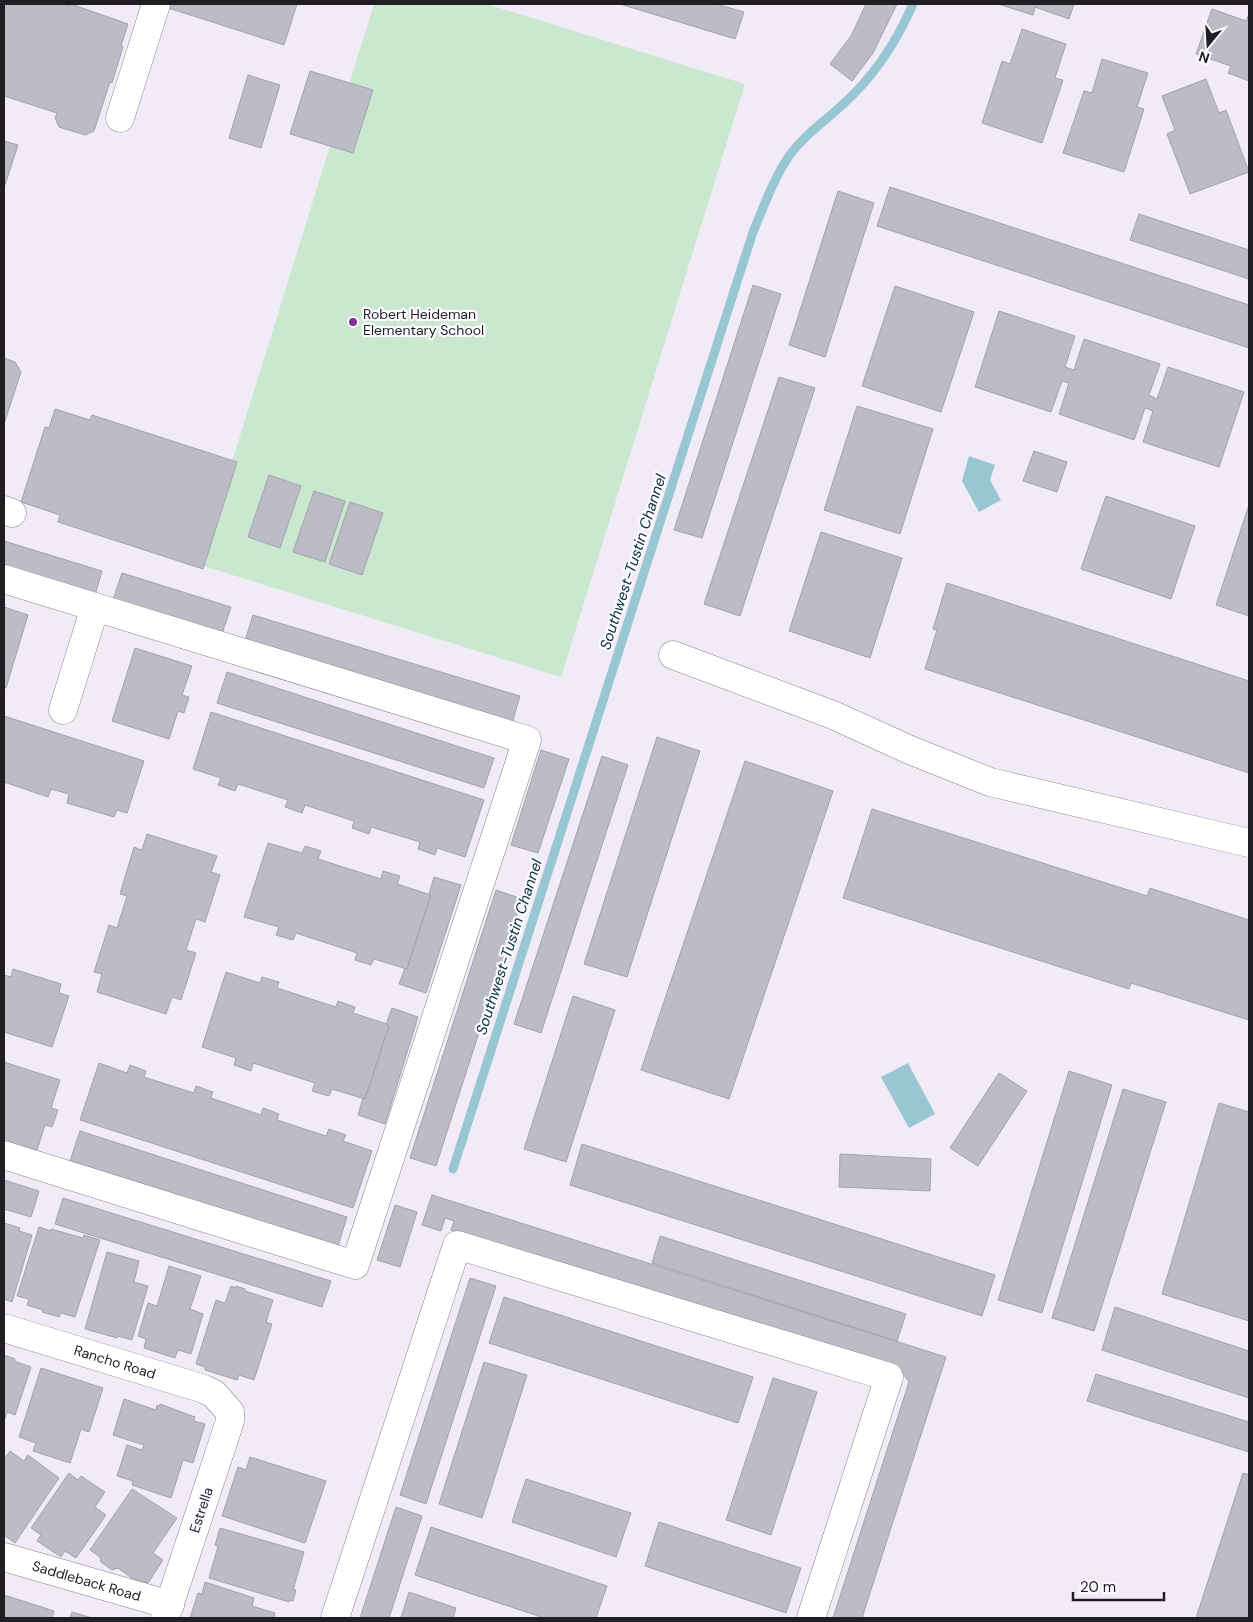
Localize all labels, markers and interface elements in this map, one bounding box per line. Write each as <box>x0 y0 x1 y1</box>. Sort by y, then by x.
north arrow <box>1183 20 1233 70</box>
text: N <box>1196 47 1212 68</box>
place label: Robert Heideman Elementary School <box>363 305 484 339</box>
marker: Robert Heideman Elementary School <box>347 316 359 328</box>
water label: Southwest-Tustin Channel <box>595 471 671 652</box>
water label: Southwest-Tustin Channel <box>471 856 547 1037</box>
street label: Rancho Road <box>72 1341 158 1383</box>
street label: Estrella <box>185 1485 217 1535</box>
street label: Saddleback Road <box>30 1557 143 1605</box>
scale bar <box>1073 1570 1164 1602</box>
text: 20 m <box>1080 1577 1116 1597</box>

